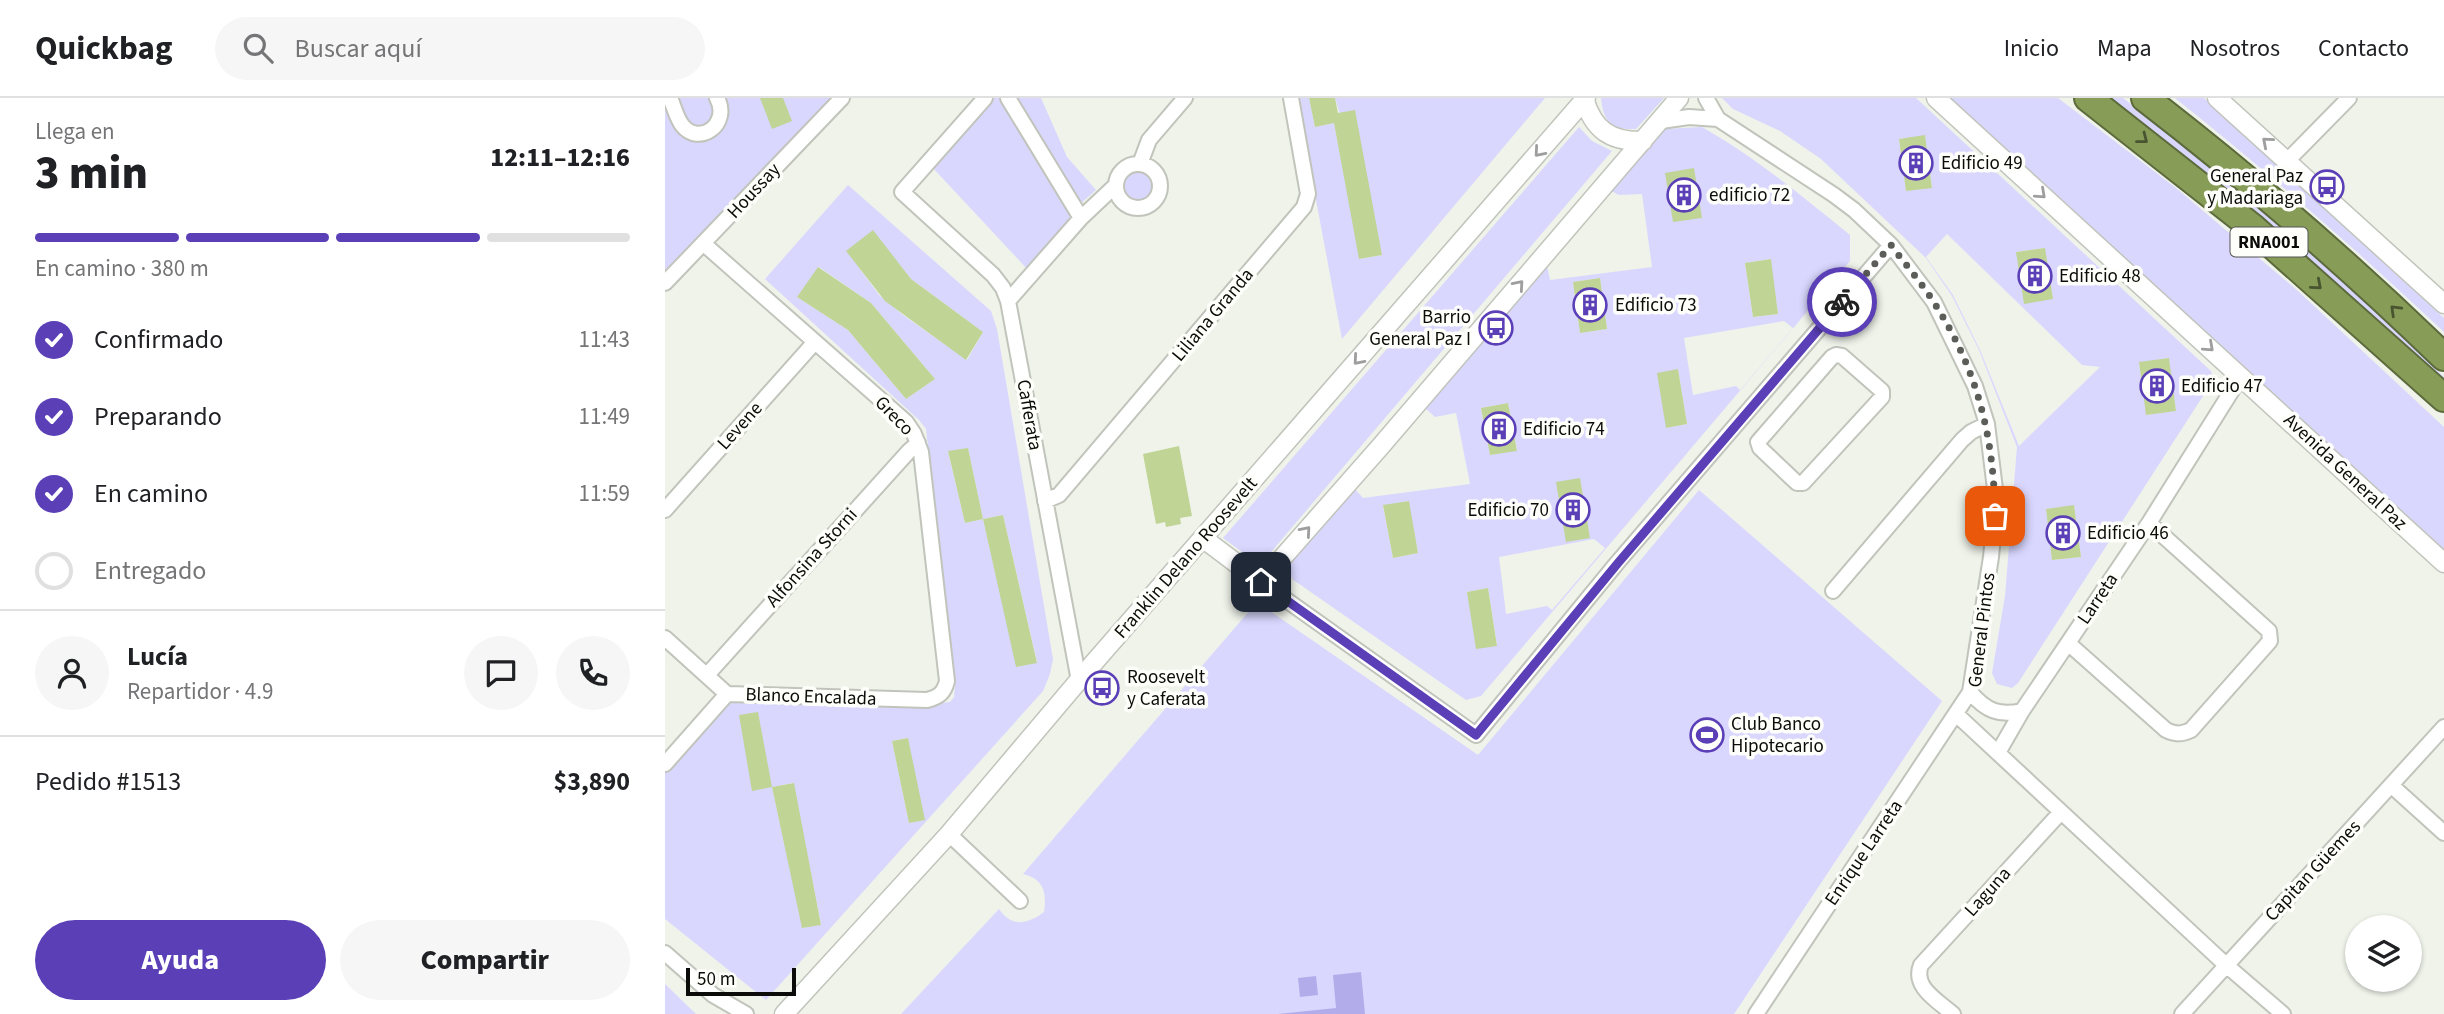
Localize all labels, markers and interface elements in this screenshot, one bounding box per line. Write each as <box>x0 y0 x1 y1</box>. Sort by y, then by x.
search box <box>215 17 705 80</box>
text: Quickbag <box>35 25 173 72</box>
icon: search <box>239 29 277 67</box>
text: Buscar aquí <box>295 30 422 67</box>
text: Inicio <box>2004 31 2059 66</box>
text: Mapa <box>2097 31 2152 66</box>
text: Nosotros <box>2190 31 2280 66</box>
text: Contacto <box>2318 31 2409 66</box>
text: Llega en <box>35 115 115 148</box>
one-way arrow <box>2135 131 2147 144</box>
one-way arrow <box>2262 138 2275 150</box>
text: 12:11–12:16 <box>490 139 630 176</box>
text: 3 min <box>35 141 148 206</box>
one-way arrow <box>1535 143 1547 156</box>
building icon: Edificio 49 <box>1897 144 1935 182</box>
place label: Edificio 49 <box>1941 150 2023 177</box>
street label: Houssay <box>721 157 787 225</box>
place label: General Paz y Madariaga <box>2207 163 2303 212</box>
bus stop icon: General Paz y Madariaga <box>2308 168 2346 206</box>
building icon: edificio 72 <box>1665 176 1703 214</box>
place label: edificio 72 <box>1709 182 1790 209</box>
one-way arrow <box>2033 185 2046 198</box>
road number: RNA001 <box>2231 228 2307 257</box>
text: En camino · 380 m <box>35 252 209 285</box>
building icon: Edificio 48 <box>2016 257 2054 295</box>
street label: Liliana Granda <box>1166 262 1260 368</box>
place label: Edificio 48 <box>2059 263 2141 290</box>
courier <box>1807 267 1877 337</box>
one-way arrow <box>2309 277 2322 289</box>
one-way arrow <box>1511 280 1523 293</box>
icon: bike <box>1823 283 1861 321</box>
building icon: Edificio 73 <box>1571 286 1609 324</box>
place label: Edificio 73 <box>1615 292 1697 319</box>
place label: Barrio General Paz I <box>1369 304 1471 353</box>
one-way arrow <box>2390 305 2403 318</box>
bus stop icon: Barrio General Paz I <box>1477 309 1515 347</box>
icon: check <box>35 321 73 359</box>
text: Confirmado <box>94 321 223 358</box>
text: 11:43 <box>579 323 630 356</box>
one-way arrow <box>2201 339 2214 351</box>
one-way arrow <box>1354 352 1366 365</box>
building icon: Edificio 47 <box>2138 367 2176 405</box>
place label: Edificio 47 <box>2181 373 2263 400</box>
street label: Cafferata <box>1009 377 1049 453</box>
street label: Greco <box>868 390 920 442</box>
street label: Levene <box>711 396 769 456</box>
icon: check <box>35 398 73 436</box>
text: Preparando <box>94 398 222 435</box>
text: 11:49 <box>579 400 630 433</box>
street label: Avenida General Paz <box>2277 407 2413 537</box>
building icon: Edificio 74 <box>1480 410 1518 448</box>
place label: Edificio 74 <box>1523 416 1605 443</box>
street label: Franklin Delano Roosevelt <box>1108 471 1264 645</box>
icon: check <box>35 475 73 513</box>
text: En camino <box>94 475 208 512</box>
text: 11:59 <box>579 477 630 510</box>
pin <box>1965 486 2025 546</box>
building icon: Edificio 70 <box>1554 491 1592 529</box>
place label: Edificio 70 <box>1467 497 1549 524</box>
icon: bag <box>1976 497 2014 535</box>
street label: Alfonsina Storni <box>760 502 864 614</box>
building icon: Edificio 46 <box>2044 514 2082 552</box>
place label: Edificio 46 <box>2087 520 2169 547</box>
one-way arrow <box>1298 526 1310 539</box>
text: Entregado <box>94 552 206 589</box>
pin <box>1231 552 1291 612</box>
icon: home <box>1242 563 1280 601</box>
street label: Larreta <box>2071 568 2125 630</box>
street label: General Pintos <box>1962 571 2002 689</box>
button: person <box>35 636 109 710</box>
button: chat <box>464 636 538 710</box>
button: phone <box>556 636 630 710</box>
text: Lucía <box>127 638 188 675</box>
place label: Roosevelt y Caferata <box>1127 664 1206 713</box>
bus stop icon: Roosevelt y Caferata <box>1083 669 1121 707</box>
text: Repartidor · 4.9 <box>127 675 273 708</box>
street label: Blanco Encalada <box>745 681 877 713</box>
place label: Club Banco Hipotecario <box>1731 711 1824 760</box>
sports icon: Club Banco Hipotecario <box>1688 716 1726 754</box>
text: Pedido #1513 <box>35 763 181 800</box>
text: $3,890 <box>554 763 630 800</box>
street label: Enrique Larreta <box>1819 795 1909 911</box>
street label: Capitan Güemes <box>2259 814 2367 928</box>
street label: Laguna <box>1958 861 2018 923</box>
map controls <box>2345 915 2422 992</box>
button: layers <box>2345 915 2422 992</box>
button: Ayuda <box>35 920 326 1000</box>
button: Compartir <box>340 920 630 1000</box>
scale bar <box>686 965 796 997</box>
text: 50 m <box>697 966 735 993</box>

